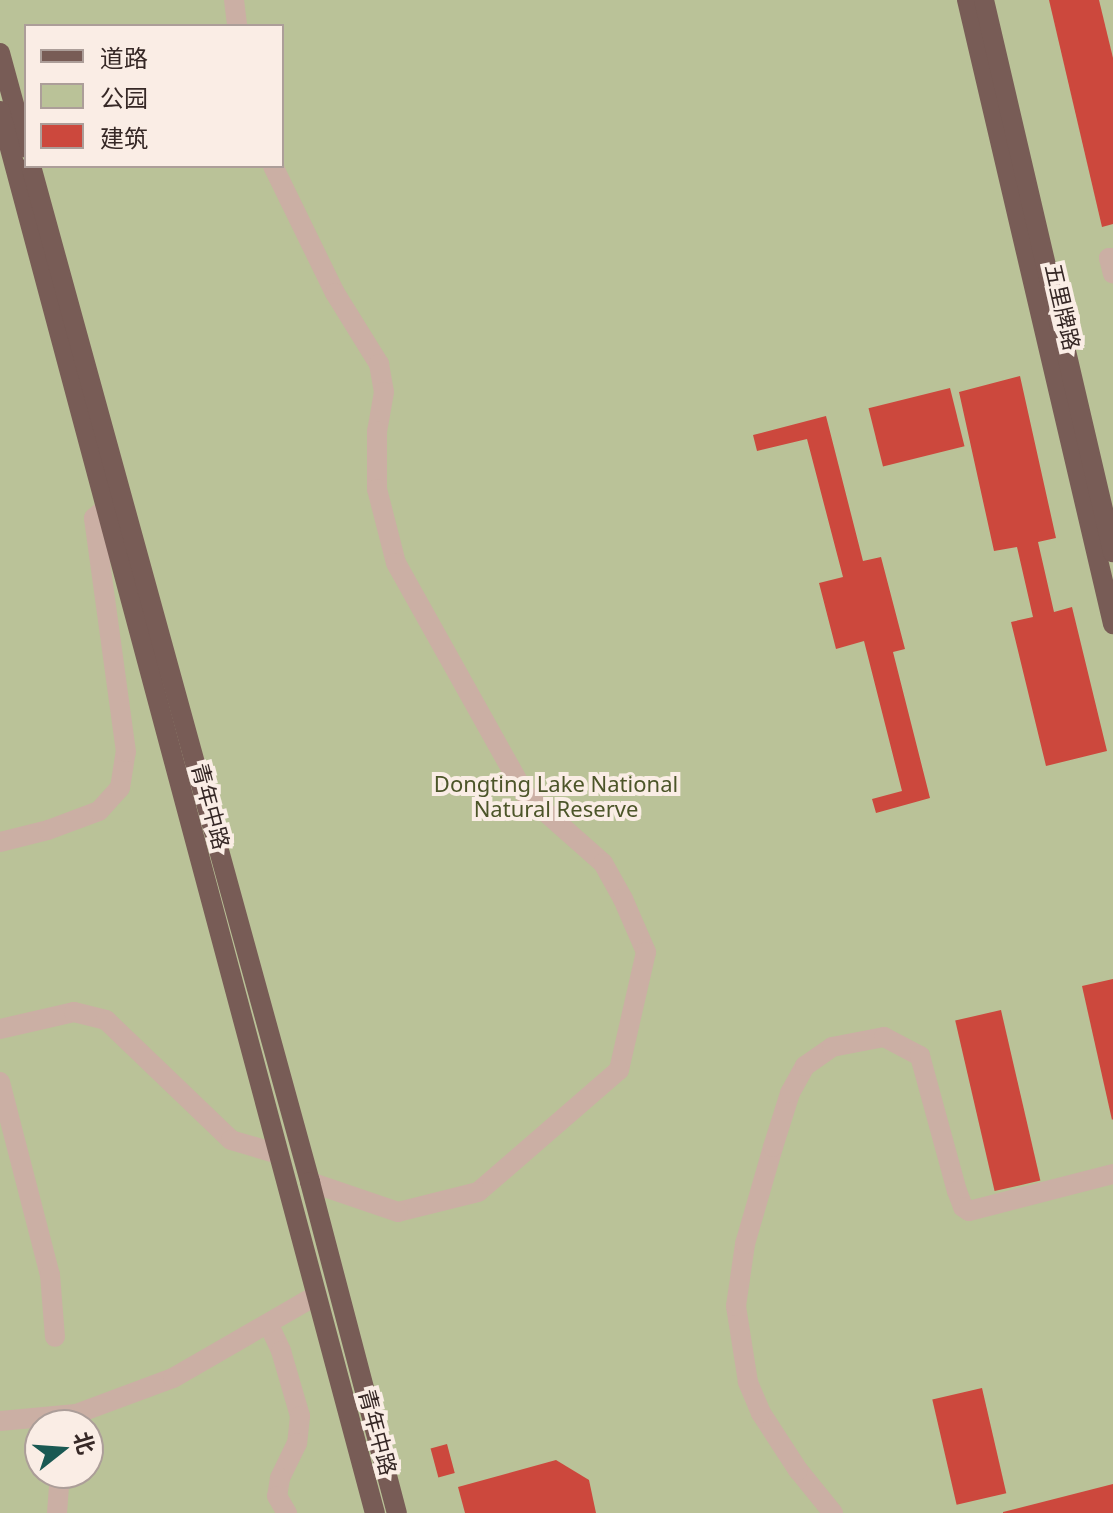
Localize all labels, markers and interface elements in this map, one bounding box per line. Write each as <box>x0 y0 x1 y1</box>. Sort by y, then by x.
legend <box>24 24 284 168</box>
text: 道路 <box>100 41 148 74</box>
text: 公园 <box>100 81 148 114</box>
text: 建筑 <box>100 121 148 154</box>
street label: 五里牌路 <box>1040 261 1086 353</box>
street label: 青年中路 <box>187 760 235 852</box>
park label: Dongting Lake National Natural Reserve <box>434 770 678 822</box>
street label: 青年中路 <box>354 1386 402 1478</box>
north arrow <box>24 1409 104 1489</box>
text: 北 <box>67 1428 103 1457</box>

